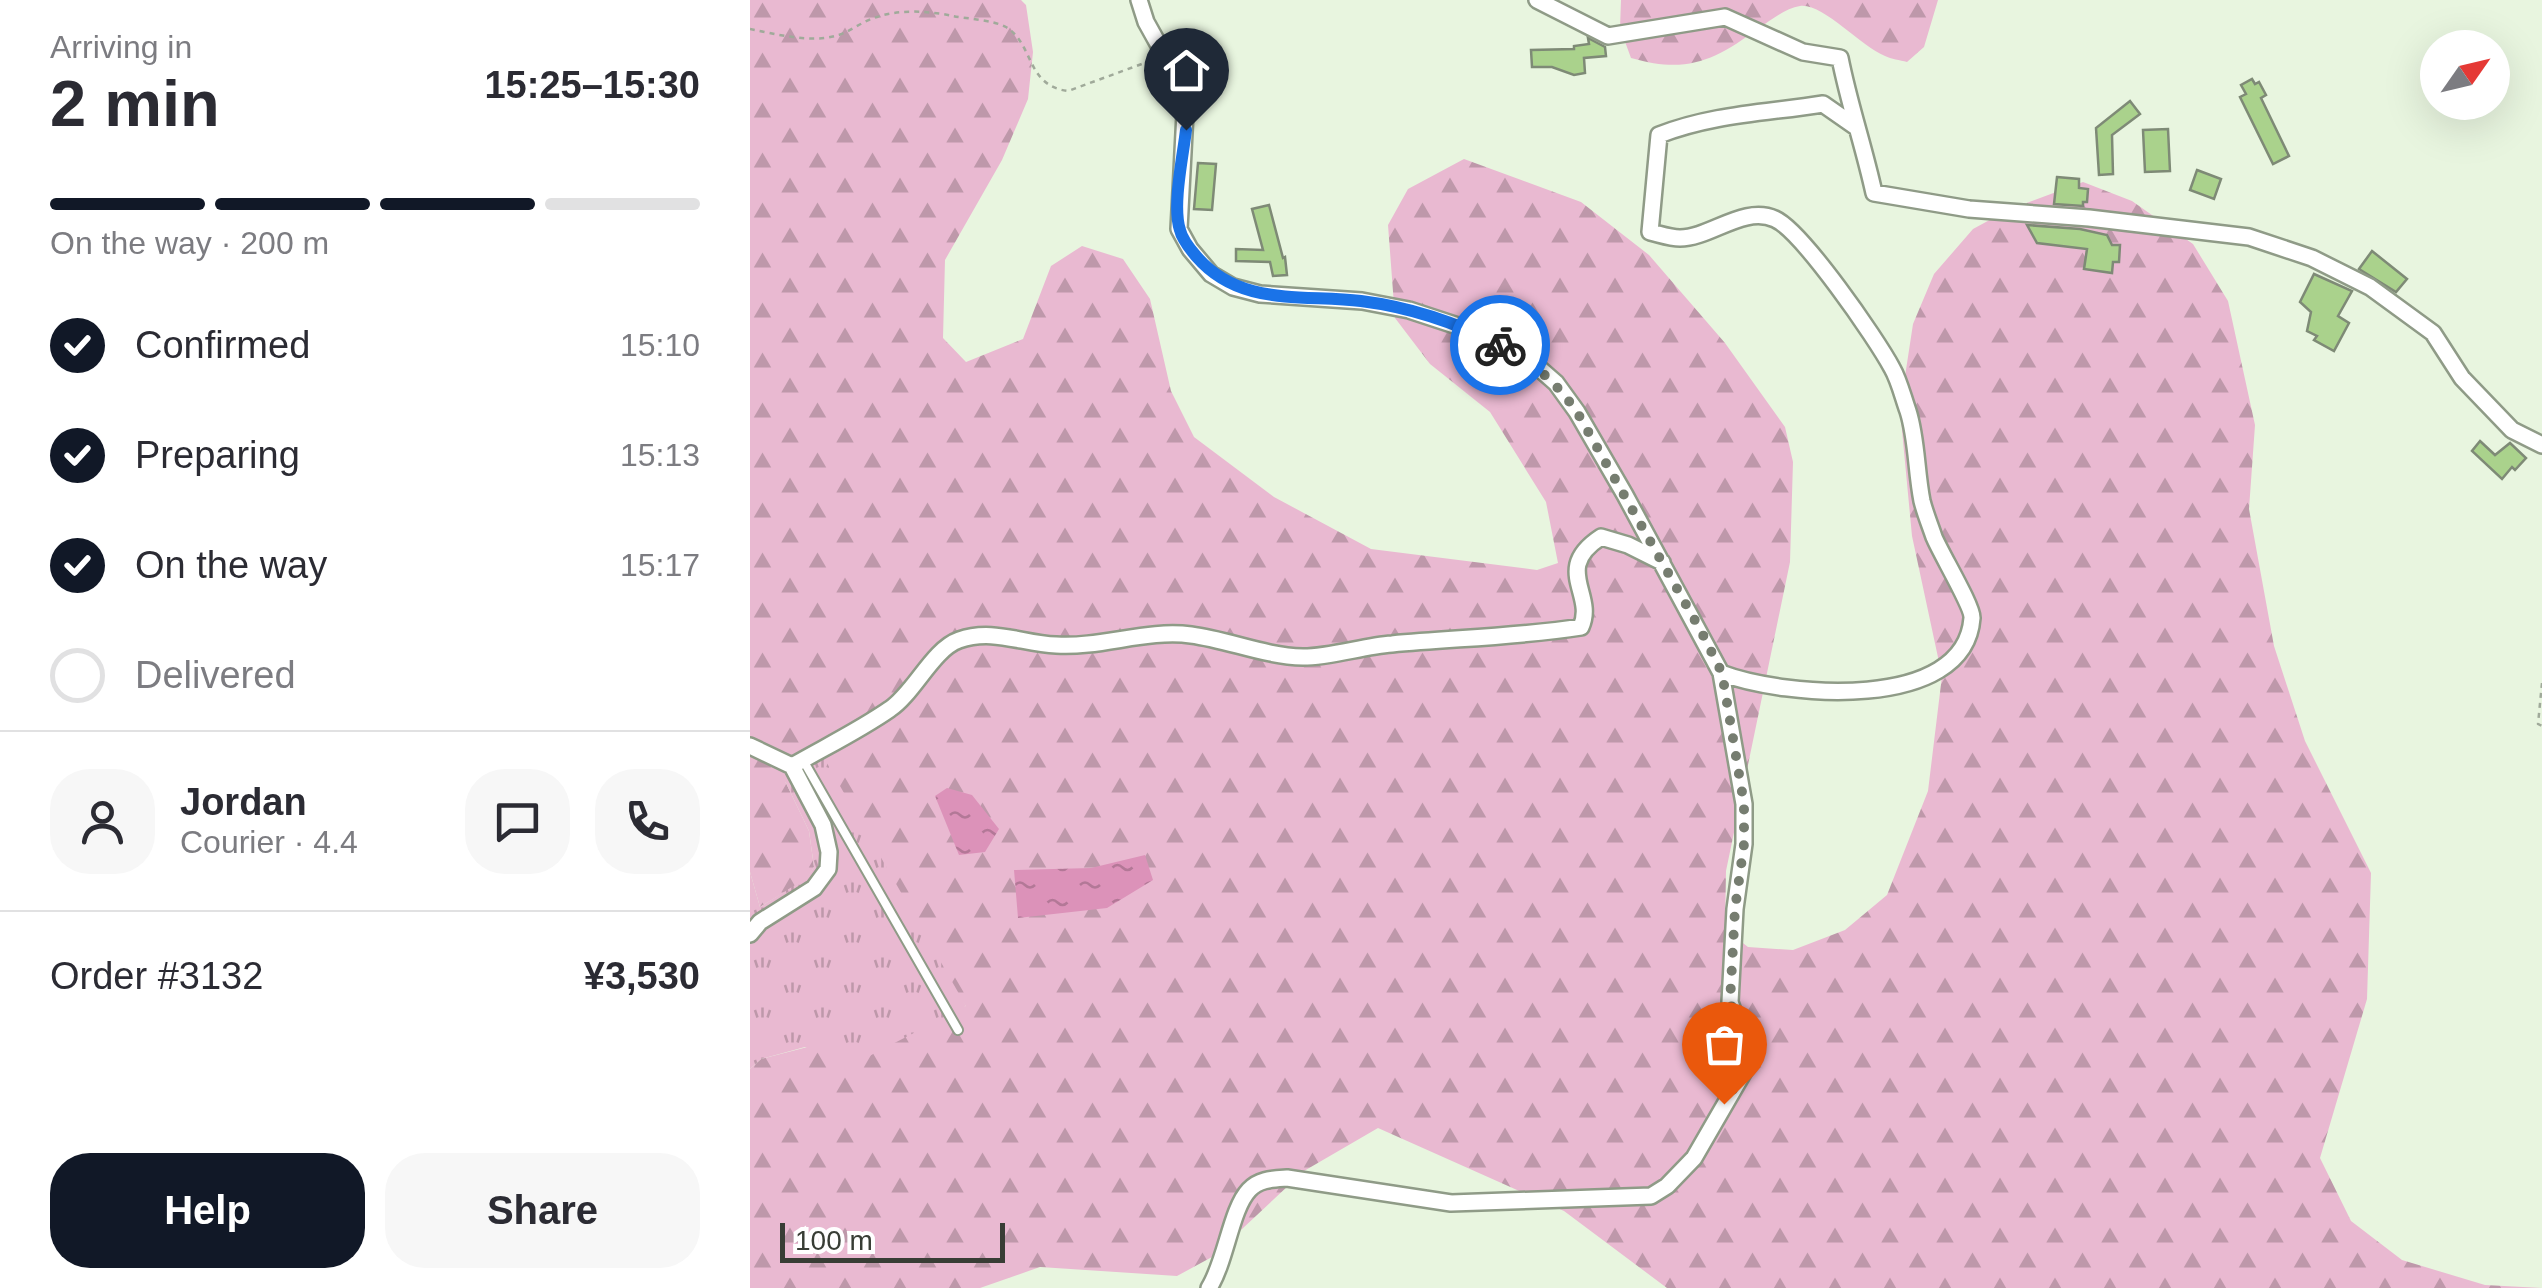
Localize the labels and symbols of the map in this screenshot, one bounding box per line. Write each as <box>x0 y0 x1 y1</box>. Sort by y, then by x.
pin <box>1144 28 1229 131</box>
north arrow <box>2420 30 2510 120</box>
courier <box>1450 295 1550 395</box>
pin <box>1682 1002 1767 1105</box>
scale bar <box>780 1218 1005 1262</box>

